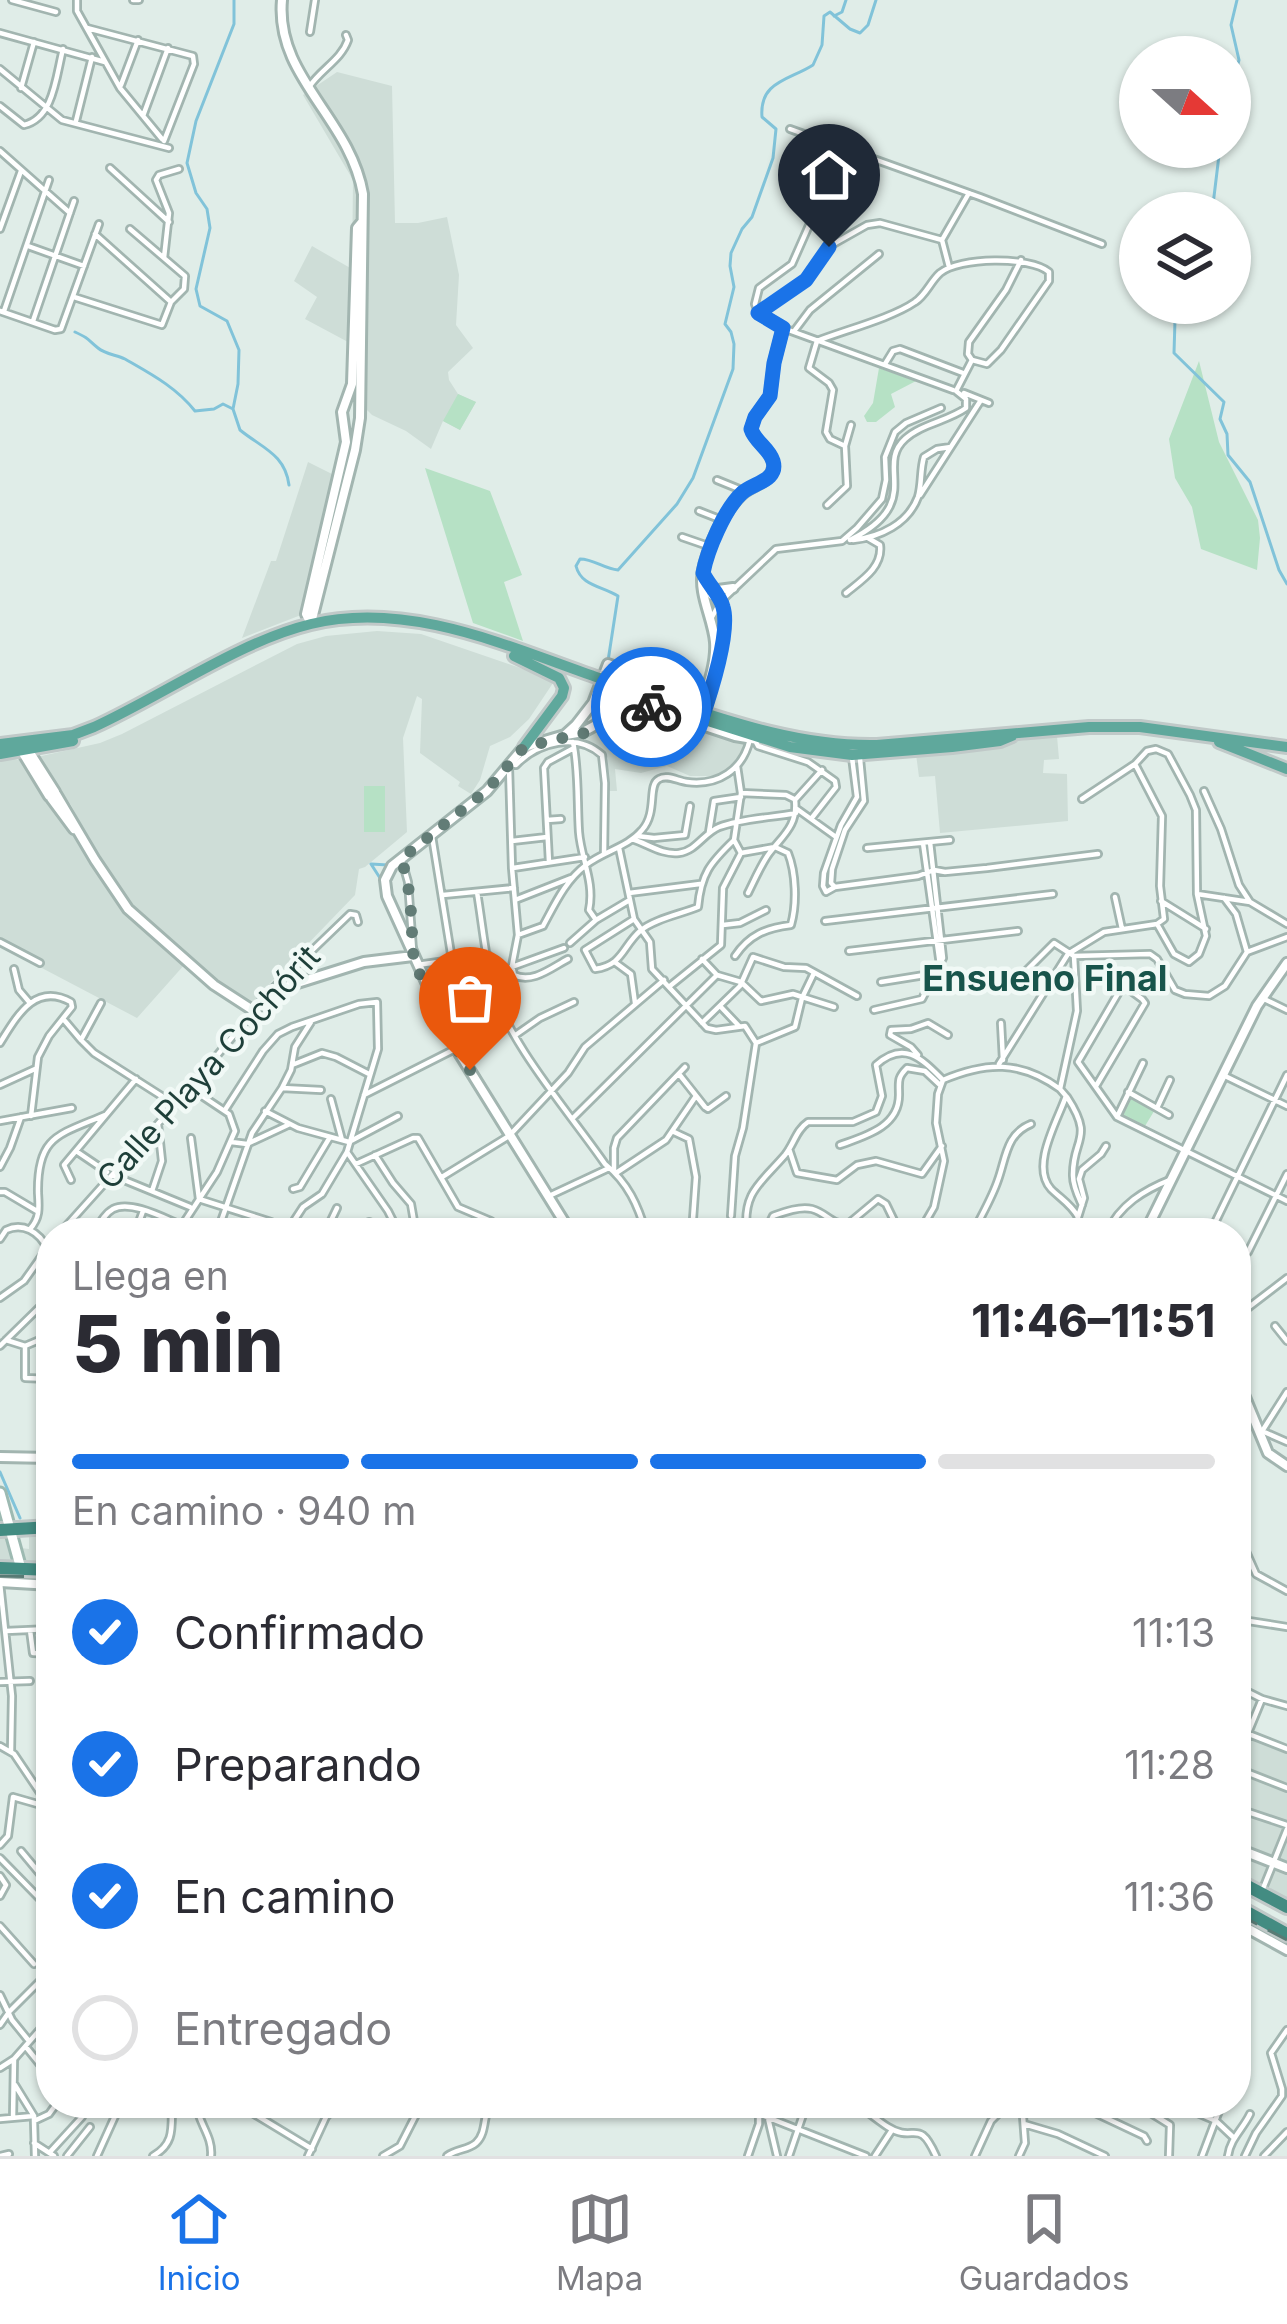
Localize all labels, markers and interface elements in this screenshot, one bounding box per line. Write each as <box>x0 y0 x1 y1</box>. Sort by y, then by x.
north arrow <box>1119 36 1251 168</box>
map controls <box>1119 36 1251 324</box>
pin <box>778 124 880 247</box>
icon: home <box>796 142 862 208</box>
button: layers <box>1119 192 1251 324</box>
courier <box>591 647 711 767</box>
icon: bike <box>618 674 684 740</box>
street label: Calle Playa Cochórit <box>88 937 328 1197</box>
pin <box>419 947 521 1070</box>
district label: Ensueno Final <box>922 956 1168 1000</box>
icon: bag <box>437 965 503 1031</box>
text: Llega en <box>72 1252 229 1299</box>
text: 11:46–11:51 <box>971 1293 1215 1348</box>
text: 5 min <box>72 1296 284 1391</box>
text: En camino · 940 m <box>72 1487 416 1534</box>
icon: check <box>72 1599 138 1665</box>
text: Confirmado <box>174 1605 425 1660</box>
text: 11:13 <box>1132 1609 1215 1656</box>
icon: check <box>72 1731 138 1797</box>
text: Preparando <box>174 1737 422 1792</box>
text: 11:28 <box>1124 1741 1215 1788</box>
icon: check <box>72 1863 138 1929</box>
text: En camino <box>174 1869 396 1924</box>
text: 11:36 <box>1124 1873 1215 1920</box>
text: Entregado <box>174 2001 392 2056</box>
tab: Inicio <box>158 2186 241 2298</box>
tab: Mapa <box>556 2186 643 2298</box>
tab: Guardados <box>959 2186 1129 2298</box>

